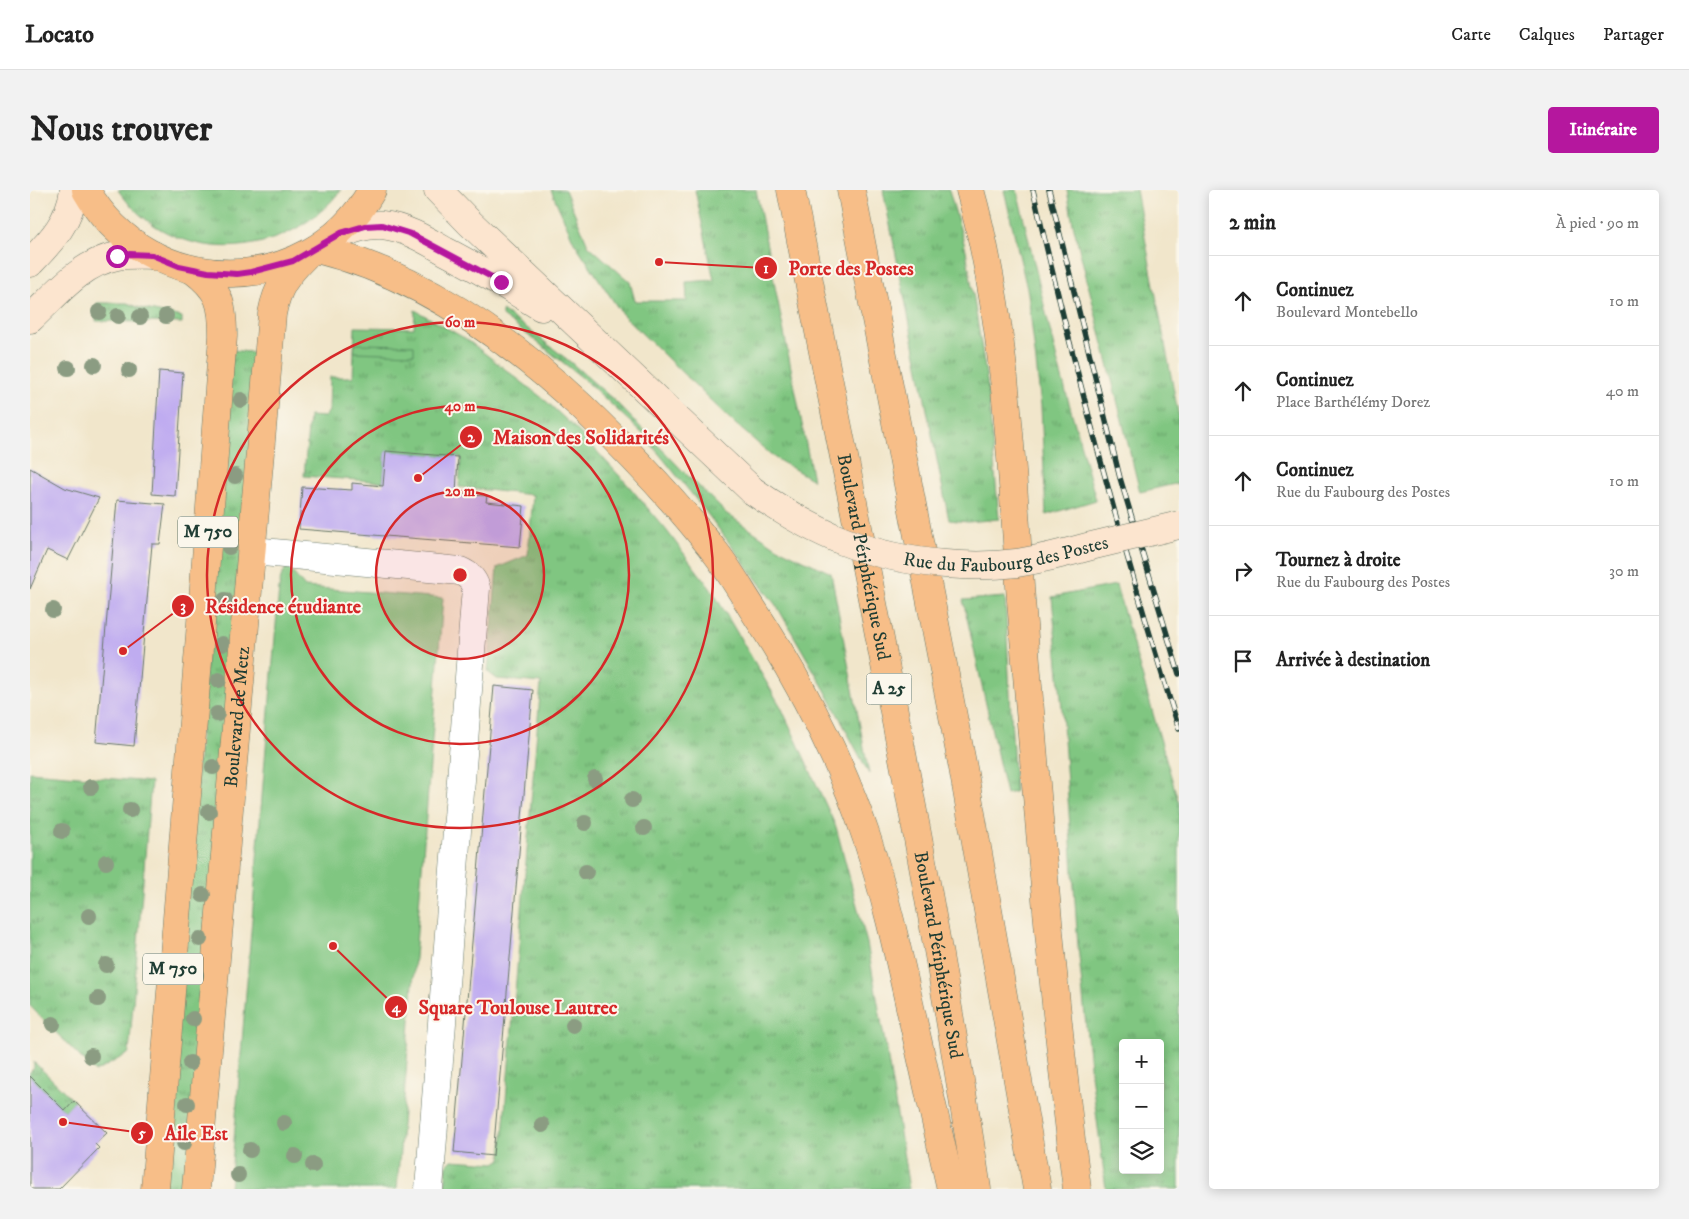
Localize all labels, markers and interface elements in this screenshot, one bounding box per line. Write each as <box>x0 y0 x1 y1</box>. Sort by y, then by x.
text: Locato <box>25 20 94 50</box>
text: Carte <box>1451 24 1491 46</box>
text: Calques <box>1519 24 1575 46</box>
text: Partager <box>1603 24 1664 46</box>
button: Itinéraire <box>1548 107 1659 153</box>
text: Nous trouver <box>30 108 212 152</box>
text: 2 min <box>1229 210 1276 236</box>
text: À pied · 90 m <box>1556 213 1639 233</box>
route start <box>106 245 129 268</box>
callout: Porte des Postes <box>753 250 924 285</box>
text: Porte des Postes <box>788 257 914 282</box>
text: 1 <box>763 259 769 278</box>
route end <box>490 271 513 294</box>
text: Continuez <box>1276 279 1354 302</box>
icon: ahead <box>1229 287 1257 315</box>
text: 10 m <box>1609 291 1639 311</box>
text: Boulevard Montebello <box>1276 302 1418 322</box>
text: 60 m <box>445 313 476 332</box>
text: Continuez <box>1276 369 1354 392</box>
icon: ahead <box>1229 377 1257 405</box>
text: 40 m <box>1606 381 1639 401</box>
text: Place Barthélémy Dorez <box>1276 392 1430 412</box>
text: 40 m <box>443 397 476 416</box>
callout: Maison des Solidarités <box>458 420 679 455</box>
text: Maison des Solidarités <box>493 426 669 451</box>
text: 2 <box>467 428 475 447</box>
street label: Boulevard Périphérique Sud <box>832 452 895 663</box>
text: Continuez <box>1276 459 1354 482</box>
icon: ahead <box>1229 467 1257 495</box>
text: 10 m <box>1609 471 1639 491</box>
text: 20 m <box>445 482 476 501</box>
text: Rue du Faubourg des Postes <box>1276 482 1450 502</box>
road number: M 750 <box>178 517 238 548</box>
street label: Rue du Faubourg des Postes <box>902 531 1110 577</box>
text: Tournez à droite <box>1276 549 1401 572</box>
icon: right <box>1229 557 1257 585</box>
text: 30 m <box>1609 561 1639 581</box>
centre of rings <box>451 566 469 584</box>
text: Rue du Faubourg des Postes <box>1276 572 1450 592</box>
callout: Résidence étudiante <box>170 588 371 623</box>
text: Résidence étudiante <box>205 595 362 620</box>
text: 3 <box>180 597 186 616</box>
street label: Boulevard de Metz <box>219 645 255 788</box>
icon: arrive <box>1229 647 1257 675</box>
text: Arrivée à destination <box>1276 649 1430 672</box>
road number: A 25 <box>866 674 912 704</box>
street label: Boulevard Périphérique Sud <box>909 849 968 1061</box>
road number: M 750 <box>143 954 203 984</box>
callout: Square Toulouse Lautrec <box>384 990 628 1025</box>
text: Square Toulouse Lautrec <box>419 996 618 1021</box>
text: 4 <box>391 998 402 1017</box>
map controls <box>1119 1039 1164 1174</box>
button: + <box>1119 1039 1164 1084</box>
button: − <box>1119 1084 1164 1129</box>
callout: Aile Est <box>129 1115 238 1150</box>
text: Aile Est <box>163 1122 228 1147</box>
text: 5 <box>137 1124 146 1143</box>
button: layers <box>1119 1129 1164 1174</box>

